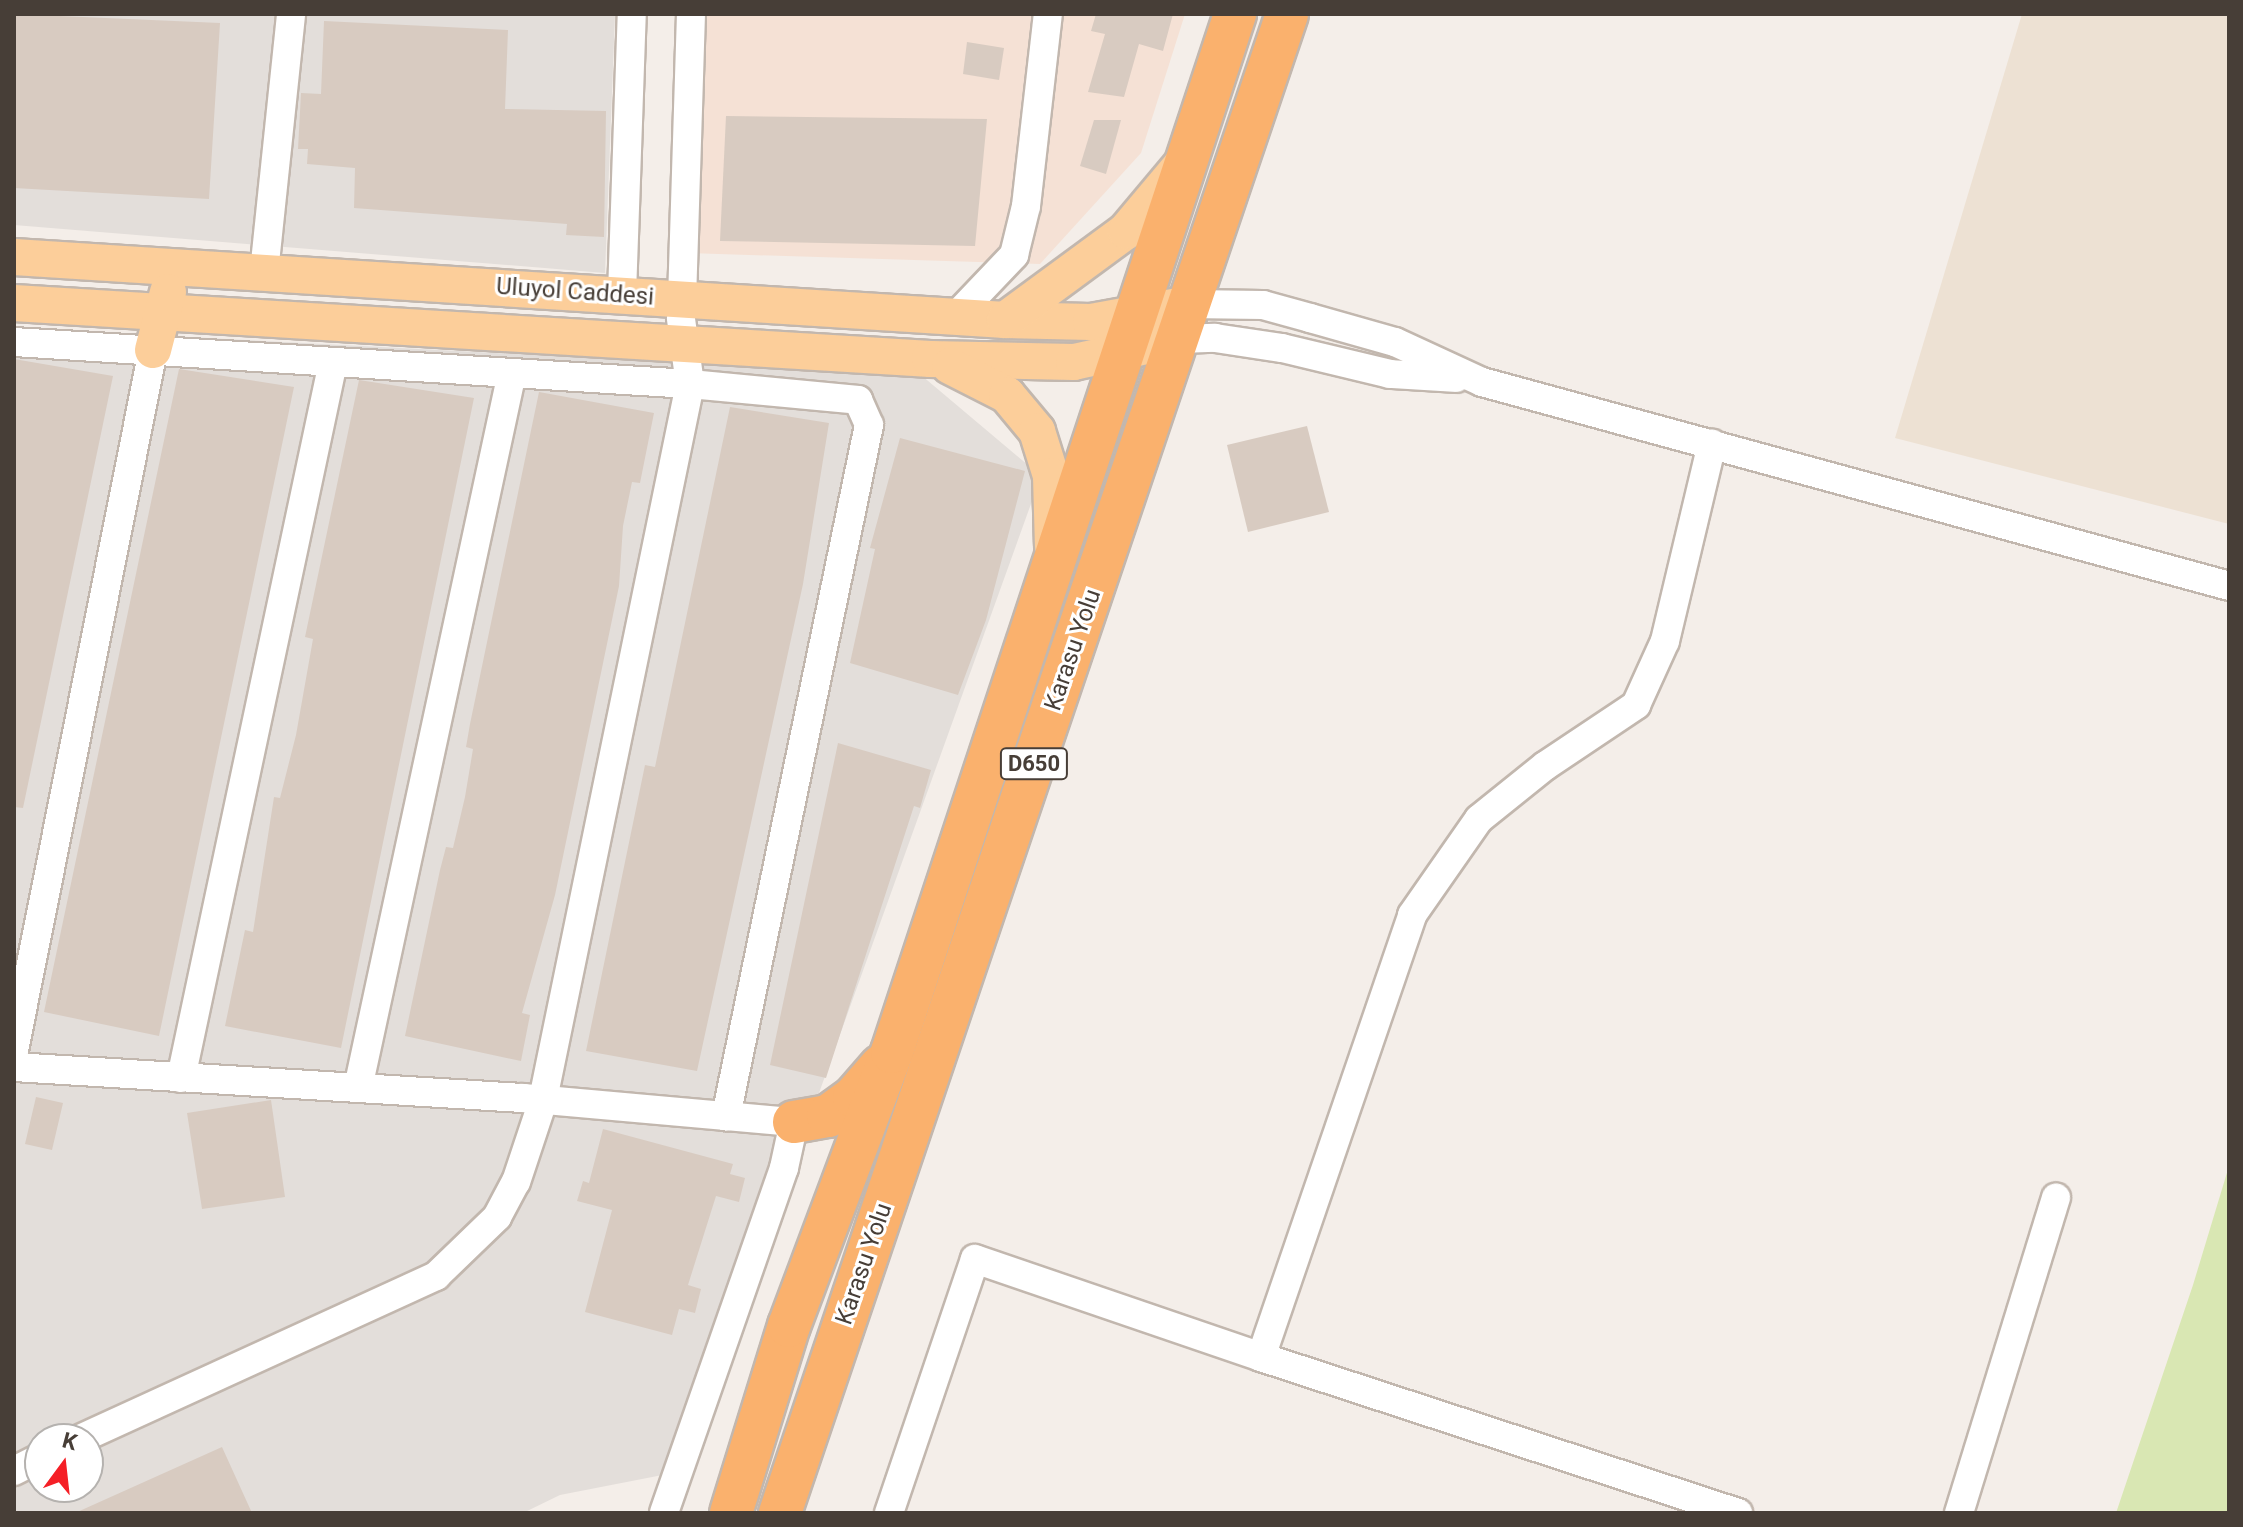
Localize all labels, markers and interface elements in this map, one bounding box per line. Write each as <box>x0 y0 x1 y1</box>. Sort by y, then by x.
street label: Uluyol Caddesi <box>495 272 655 312</box>
street label: Karasu Yolu <box>1039 585 1107 715</box>
road number: D650 <box>998 746 1070 782</box>
street label: Karasu Yolu <box>830 1199 898 1329</box>
north arrow <box>24 1423 104 1503</box>
text: K <box>60 1427 80 1455</box>

